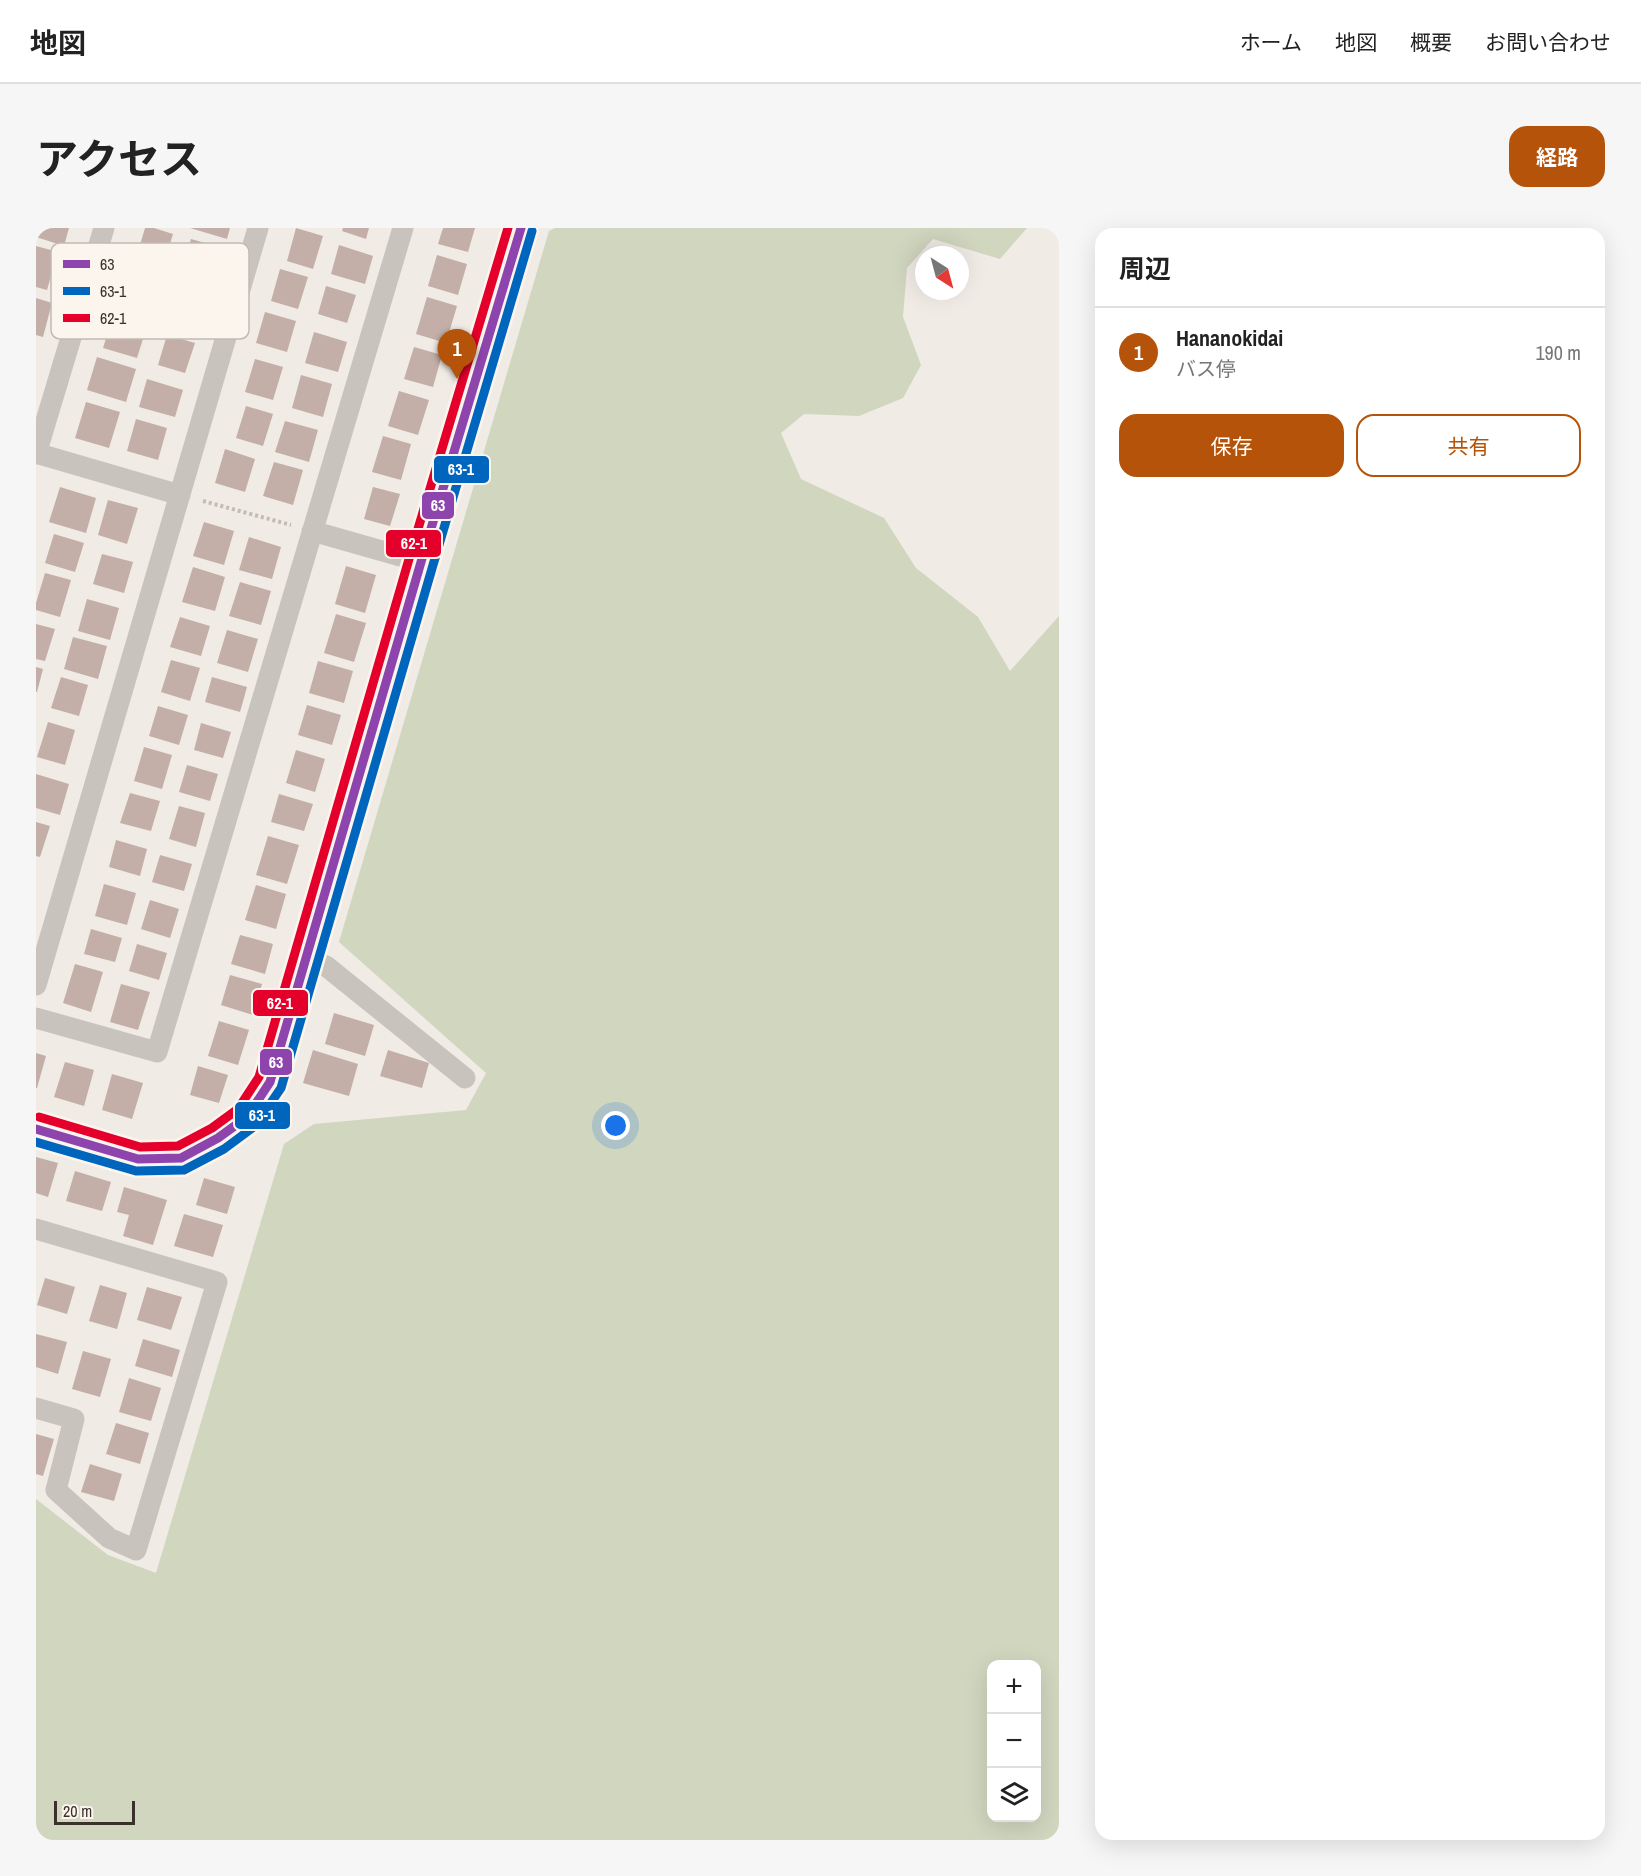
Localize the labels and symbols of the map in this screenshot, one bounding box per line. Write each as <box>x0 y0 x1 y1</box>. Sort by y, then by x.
legend <box>51 243 249 339</box>
north arrow <box>915 246 969 300</box>
text: 63 <box>100 253 115 275</box>
text: 63-1 <box>100 280 127 302</box>
text: 62-1 <box>100 307 127 329</box>
pin: 1 <box>438 330 476 379</box>
line badge: 63-1 <box>433 455 490 484</box>
text: 63-1 <box>448 458 475 480</box>
line badge: 63 <box>421 491 455 520</box>
text: 63 <box>431 494 445 516</box>
line badge: 62-1 <box>385 529 442 558</box>
text: 62-1 <box>401 532 428 554</box>
line badge: 62-1 <box>252 989 309 1017</box>
text: 62-1 <box>267 992 294 1014</box>
line badge: 63 <box>259 1048 293 1076</box>
text: 63 <box>269 1051 283 1073</box>
line badge: 63-1 <box>234 1101 291 1130</box>
text: 63-1 <box>249 1104 276 1126</box>
your location <box>601 1111 630 1140</box>
scale bar <box>54 1798 135 1826</box>

